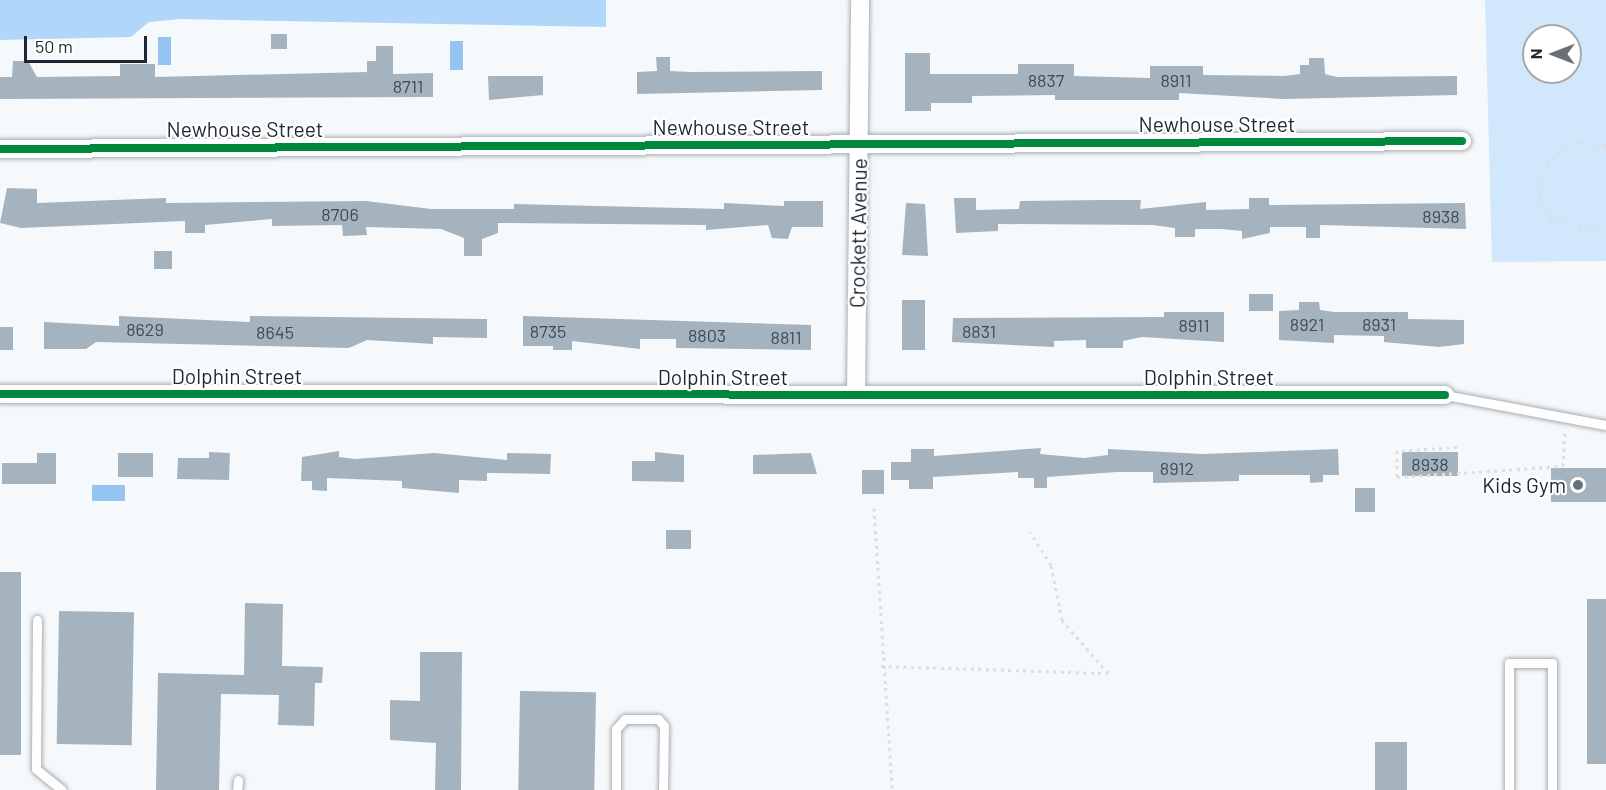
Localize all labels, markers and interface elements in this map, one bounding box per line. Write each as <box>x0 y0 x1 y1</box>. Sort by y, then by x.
scale bar <box>27 24 150 62</box>
north arrow <box>1522 24 1582 84</box>
text: 50 m <box>35 35 73 57</box>
text: N <box>1526 49 1545 59</box>
house number: 8837 <box>1028 69 1064 91</box>
house number: 8911 <box>1160 69 1192 91</box>
house number: 8711 <box>393 75 423 97</box>
street label: Newhouse Street <box>1139 111 1295 137</box>
street label: Newhouse Street <box>653 114 809 140</box>
street label: Newhouse Street <box>167 116 323 142</box>
street label: Crockett Avenue <box>844 158 872 308</box>
house number: 8706 <box>321 203 359 225</box>
house number: 8938 <box>1422 205 1460 227</box>
house number: 8921 <box>1290 313 1324 335</box>
house number: 8931 <box>1362 313 1396 335</box>
house number: 8911 <box>1178 314 1210 336</box>
house number: 8629 <box>126 318 164 340</box>
house number: 8735 <box>530 320 566 342</box>
house number: 8831 <box>962 320 996 342</box>
house number: 8645 <box>256 321 294 343</box>
house number: 8803 <box>688 324 726 346</box>
house number: 8811 <box>771 326 801 348</box>
street label: Dolphin Street <box>172 363 302 389</box>
street label: Dolphin Street <box>658 364 788 390</box>
street label: Dolphin Street <box>1144 364 1274 390</box>
house number: 8938 <box>1411 453 1449 475</box>
house number: 8912 <box>1160 457 1194 479</box>
place label: Kids Gym <box>1482 472 1566 498</box>
marker: Kids Gym <box>1571 478 1585 492</box>

